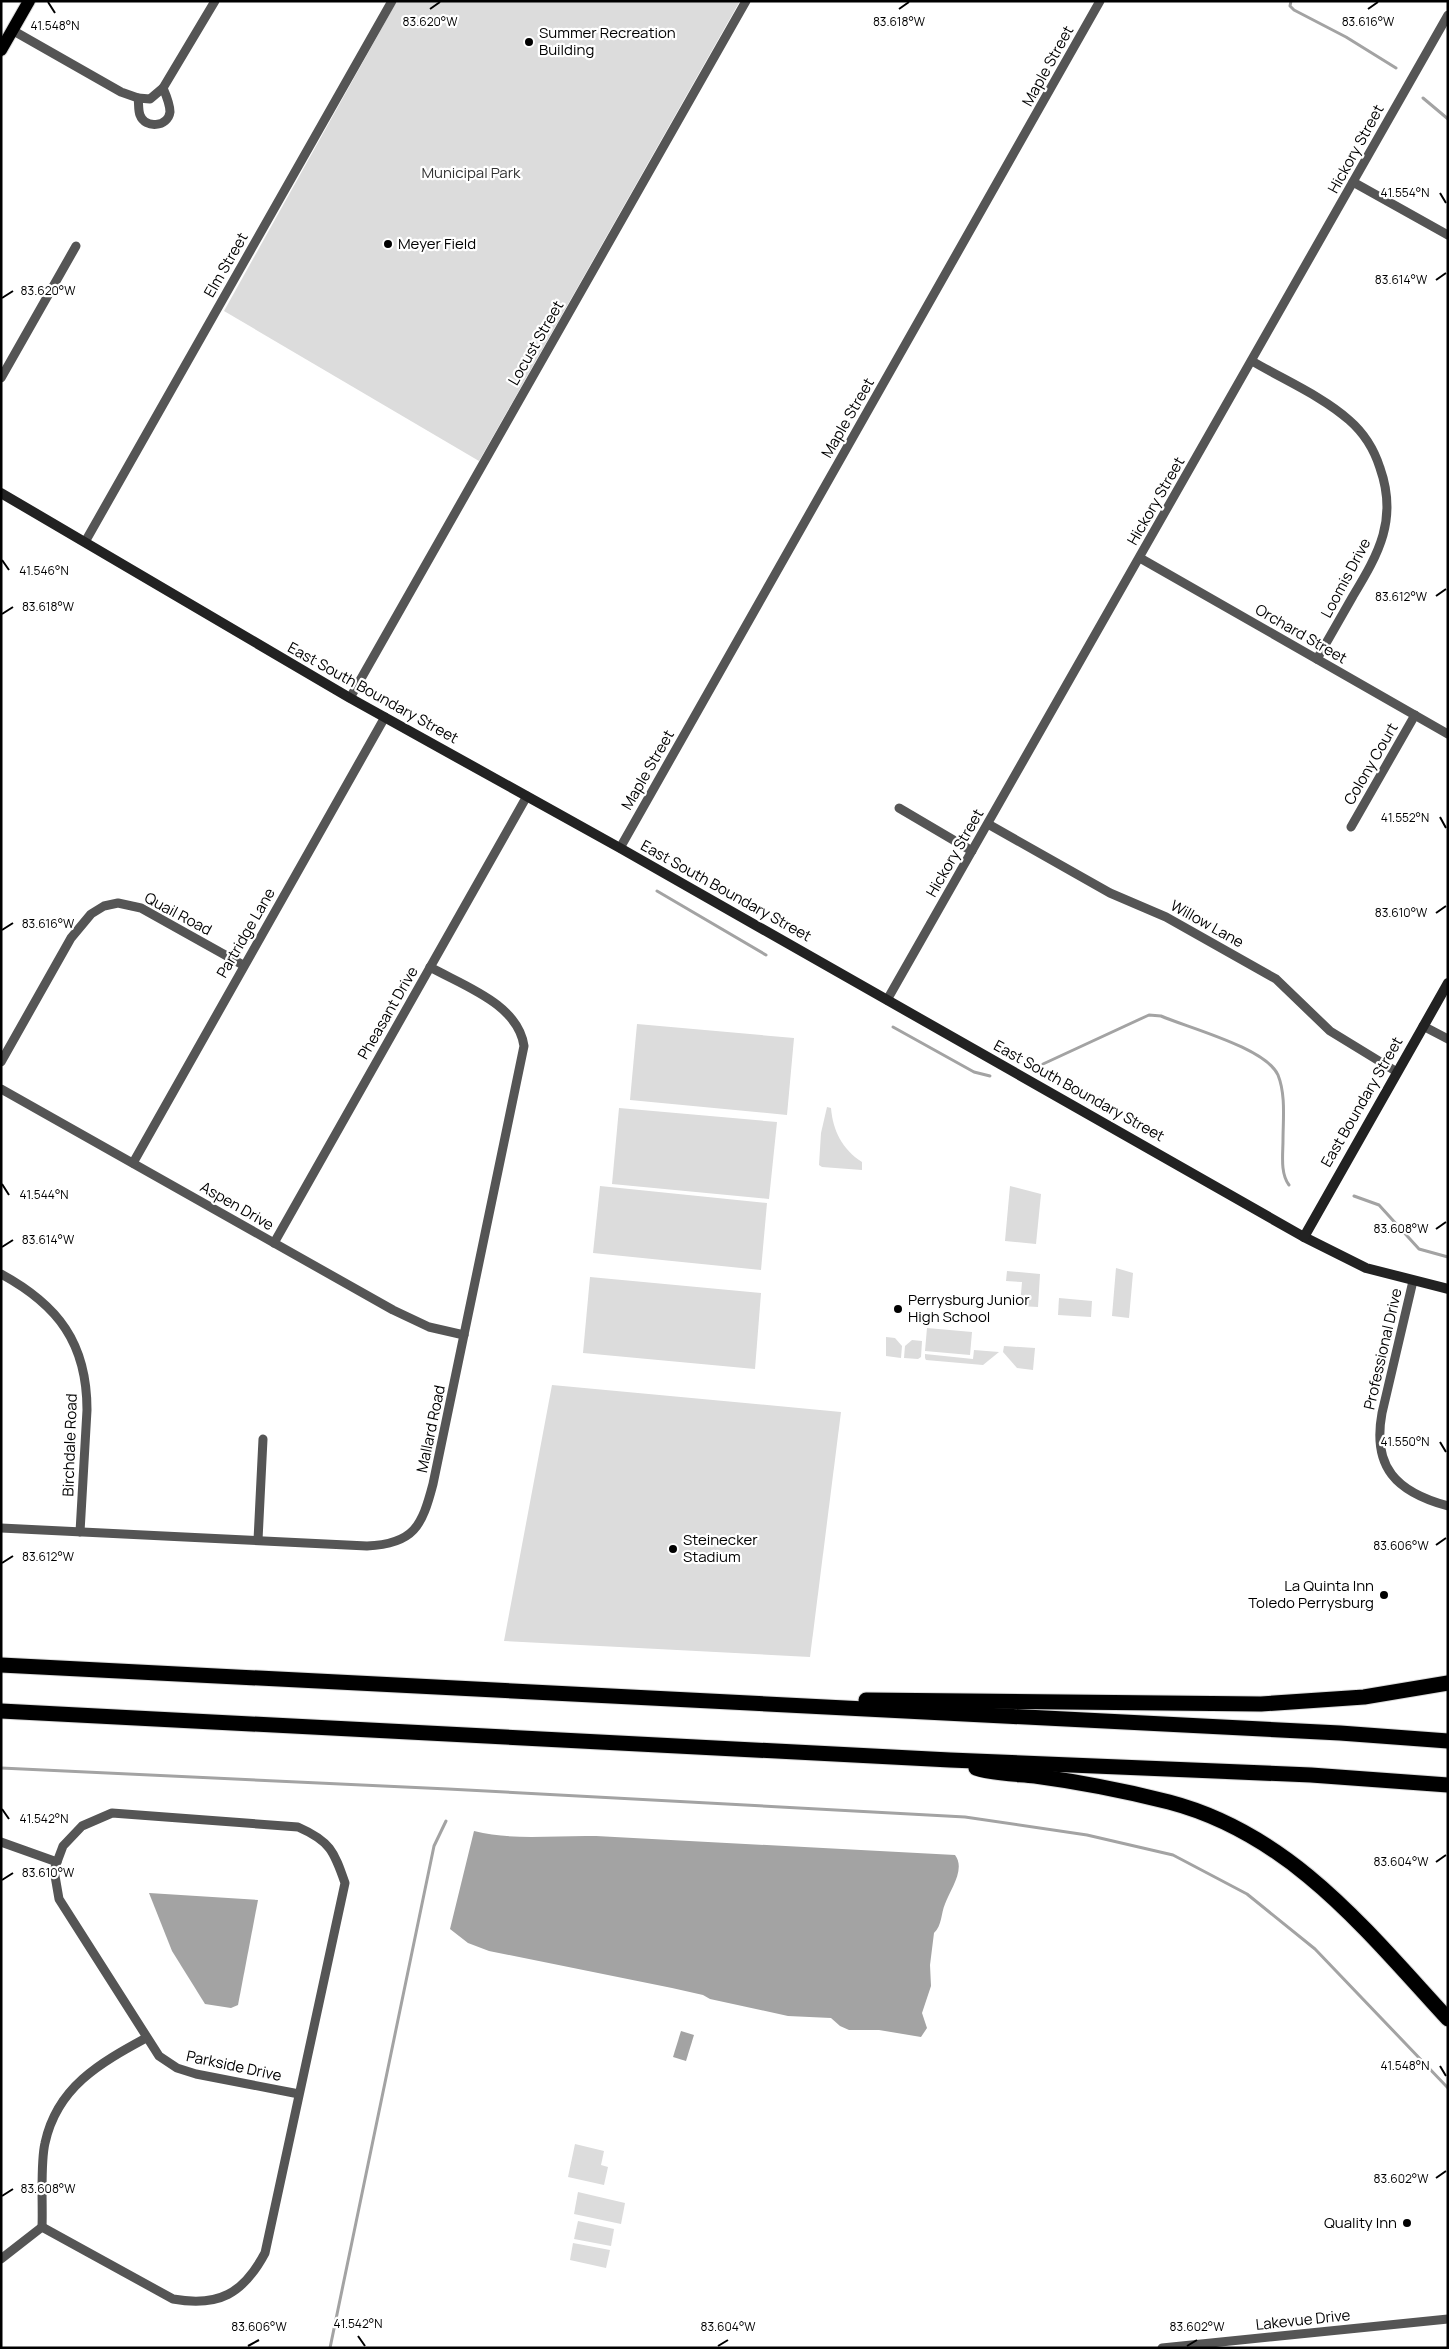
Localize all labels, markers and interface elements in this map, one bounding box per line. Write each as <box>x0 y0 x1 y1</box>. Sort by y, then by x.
text: 83.620°W <box>403 13 458 30</box>
text: 83.618°W <box>873 13 926 30</box>
text: 83.616°W <box>1342 13 1395 30</box>
text: 41.548°N <box>31 17 79 34</box>
place label: Summer Recreation Building <box>539 22 676 60</box>
street label: Maple Street <box>1017 22 1078 110</box>
marker: Summer Recreation Building <box>523 36 535 48</box>
street label: Hickory Street <box>1322 101 1389 197</box>
park label: Municipal Park <box>421 162 521 183</box>
text: 41.554°N <box>1381 184 1429 201</box>
street label: Elm Street <box>199 228 253 301</box>
place label: Meyer Field <box>398 233 476 254</box>
marker: Meyer Field <box>382 238 394 250</box>
text: 83.614°W <box>1375 271 1428 288</box>
text: 83.620°W <box>21 282 76 299</box>
street label: Locust Street <box>503 296 568 389</box>
street label: Maple Street <box>816 374 879 462</box>
street label: Hickory Street <box>1122 453 1189 549</box>
street label: Loomis Drive <box>1316 534 1375 621</box>
text: 41.546°N <box>19 562 69 579</box>
text: 83.612°W <box>1375 588 1428 605</box>
text: 83.618°W <box>22 598 75 615</box>
street label: Orchard Street <box>1251 599 1351 668</box>
street label: East South Boundary Street <box>284 637 462 748</box>
street label: Colony Court <box>1339 719 1403 809</box>
street label: Maple Street <box>616 726 679 814</box>
street label: Hickory Street <box>921 805 988 901</box>
text: 41.552°N <box>1381 809 1429 826</box>
street label: East South Boundary Street <box>637 835 815 946</box>
street label: Partridge Lane <box>211 884 280 982</box>
street label: Quail Road <box>141 887 216 940</box>
street label: Willow Lane <box>1167 895 1248 952</box>
text: 83.610°W <box>1375 904 1428 921</box>
text: 83.616°W <box>22 915 75 932</box>
street label: Pheasant Drive <box>352 962 423 1063</box>
street label: East Boundary Street <box>1316 1033 1407 1171</box>
street label: East South Boundary Street <box>990 1035 1168 1146</box>
street label: Aspen Drive <box>197 1176 278 1235</box>
text: 41.544°N <box>19 1186 69 1203</box>
text: 83.608°W <box>1373 1220 1429 1237</box>
text: 83.614°W <box>22 1231 75 1248</box>
street label: Professional Drive <box>1358 1286 1407 1412</box>
place label: Perrysburg Junior High School <box>908 1289 1030 1327</box>
marker: Perrysburg Junior High School <box>892 1303 904 1315</box>
street label: Mallard Road <box>411 1383 450 1475</box>
street label: Birchdale Road <box>57 1393 82 1497</box>
text: 41.550°N <box>1380 1433 1430 1450</box>
place label: Steinecker Stadium <box>683 1529 758 1567</box>
text: 83.606°W <box>1373 1537 1430 1554</box>
marker: Steinecker Stadium <box>667 1543 679 1555</box>
text: 83.612°W <box>22 1548 75 1565</box>
place label: La Quinta Inn Toledo Perrysburg <box>1248 1575 1374 1613</box>
marker: La Quinta Inn Toledo Perrysburg <box>1378 1589 1390 1601</box>
text: 41.542°N <box>20 1810 68 1827</box>
text: 83.604°W <box>1373 1853 1429 1870</box>
text: 83.610°W <box>22 1864 75 1881</box>
street label: Parkside Drive <box>185 2045 284 2086</box>
text: 41.548°N <box>1381 2057 1429 2074</box>
text: 83.602°W <box>1374 2170 1429 2187</box>
text: 83.608°W <box>20 2180 76 2197</box>
place label: Quality Inn <box>1324 2212 1397 2233</box>
marker: Quality Inn <box>1401 2217 1413 2229</box>
street label: Lakevue Drive <box>1255 2304 1352 2335</box>
text: 41.542°N <box>334 2315 382 2332</box>
text: 83.606°W <box>231 2318 288 2335</box>
text: 83.604°W <box>700 2318 756 2335</box>
text: 83.602°W <box>1170 2318 1225 2335</box>

